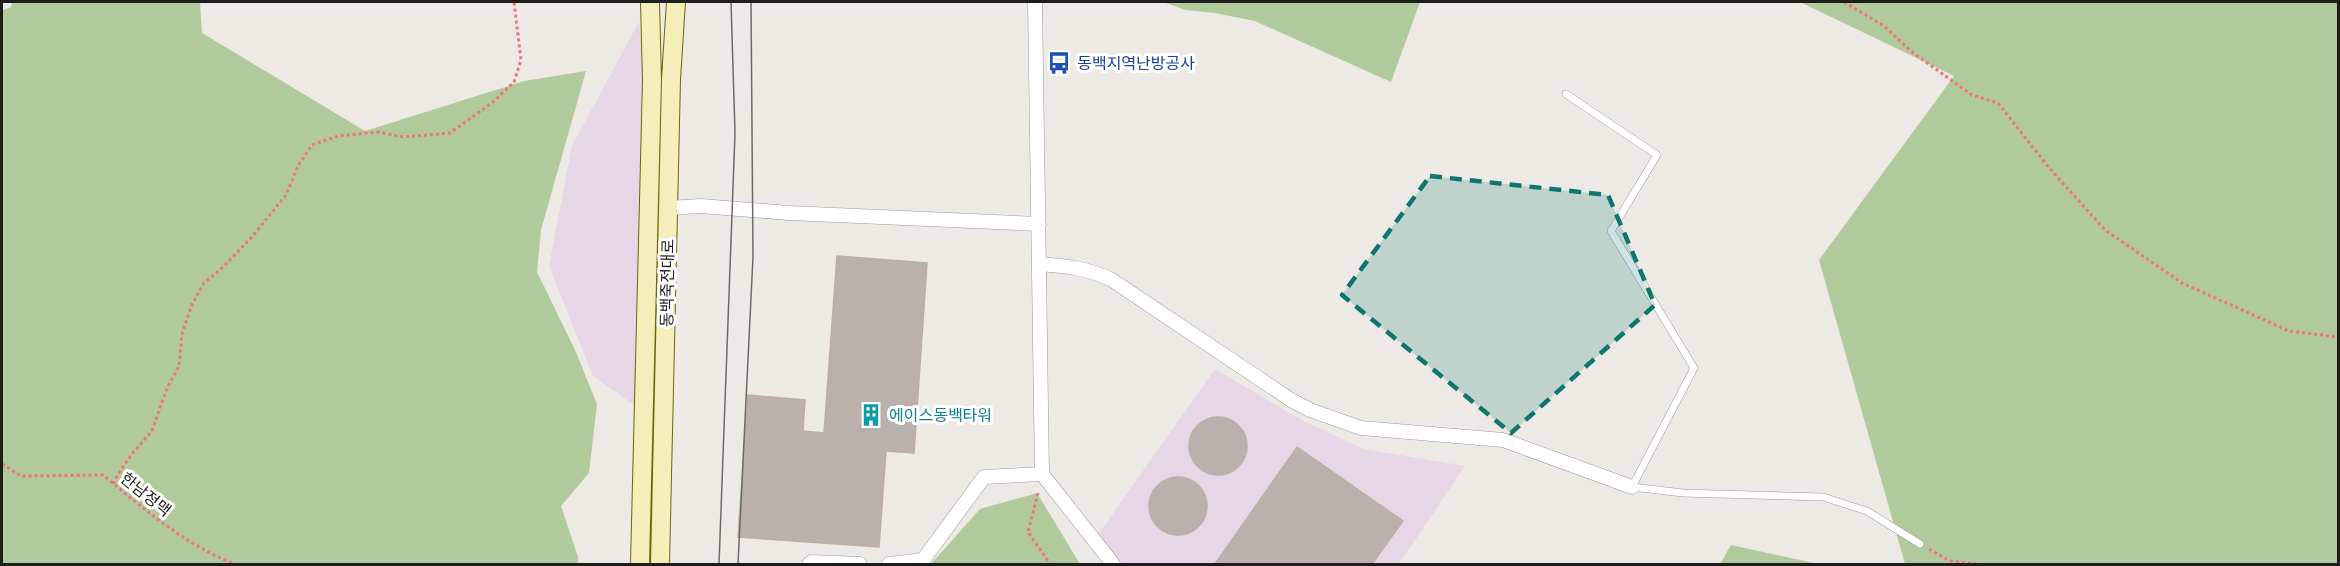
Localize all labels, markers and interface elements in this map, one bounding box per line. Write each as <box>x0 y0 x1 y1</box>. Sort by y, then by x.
bus stop icon: 동백지역난방공사 <box>1046 50 1072 76</box>
place label: 동백지역난방공사 <box>1077 53 1195 74</box>
street label: 동백죽전대로 <box>656 238 679 327</box>
building icon: 에이스동백타워 <box>858 402 884 428</box>
place label: 에이스동백타워 <box>889 405 992 426</box>
street label: 한남정맥 <box>116 468 175 521</box>

